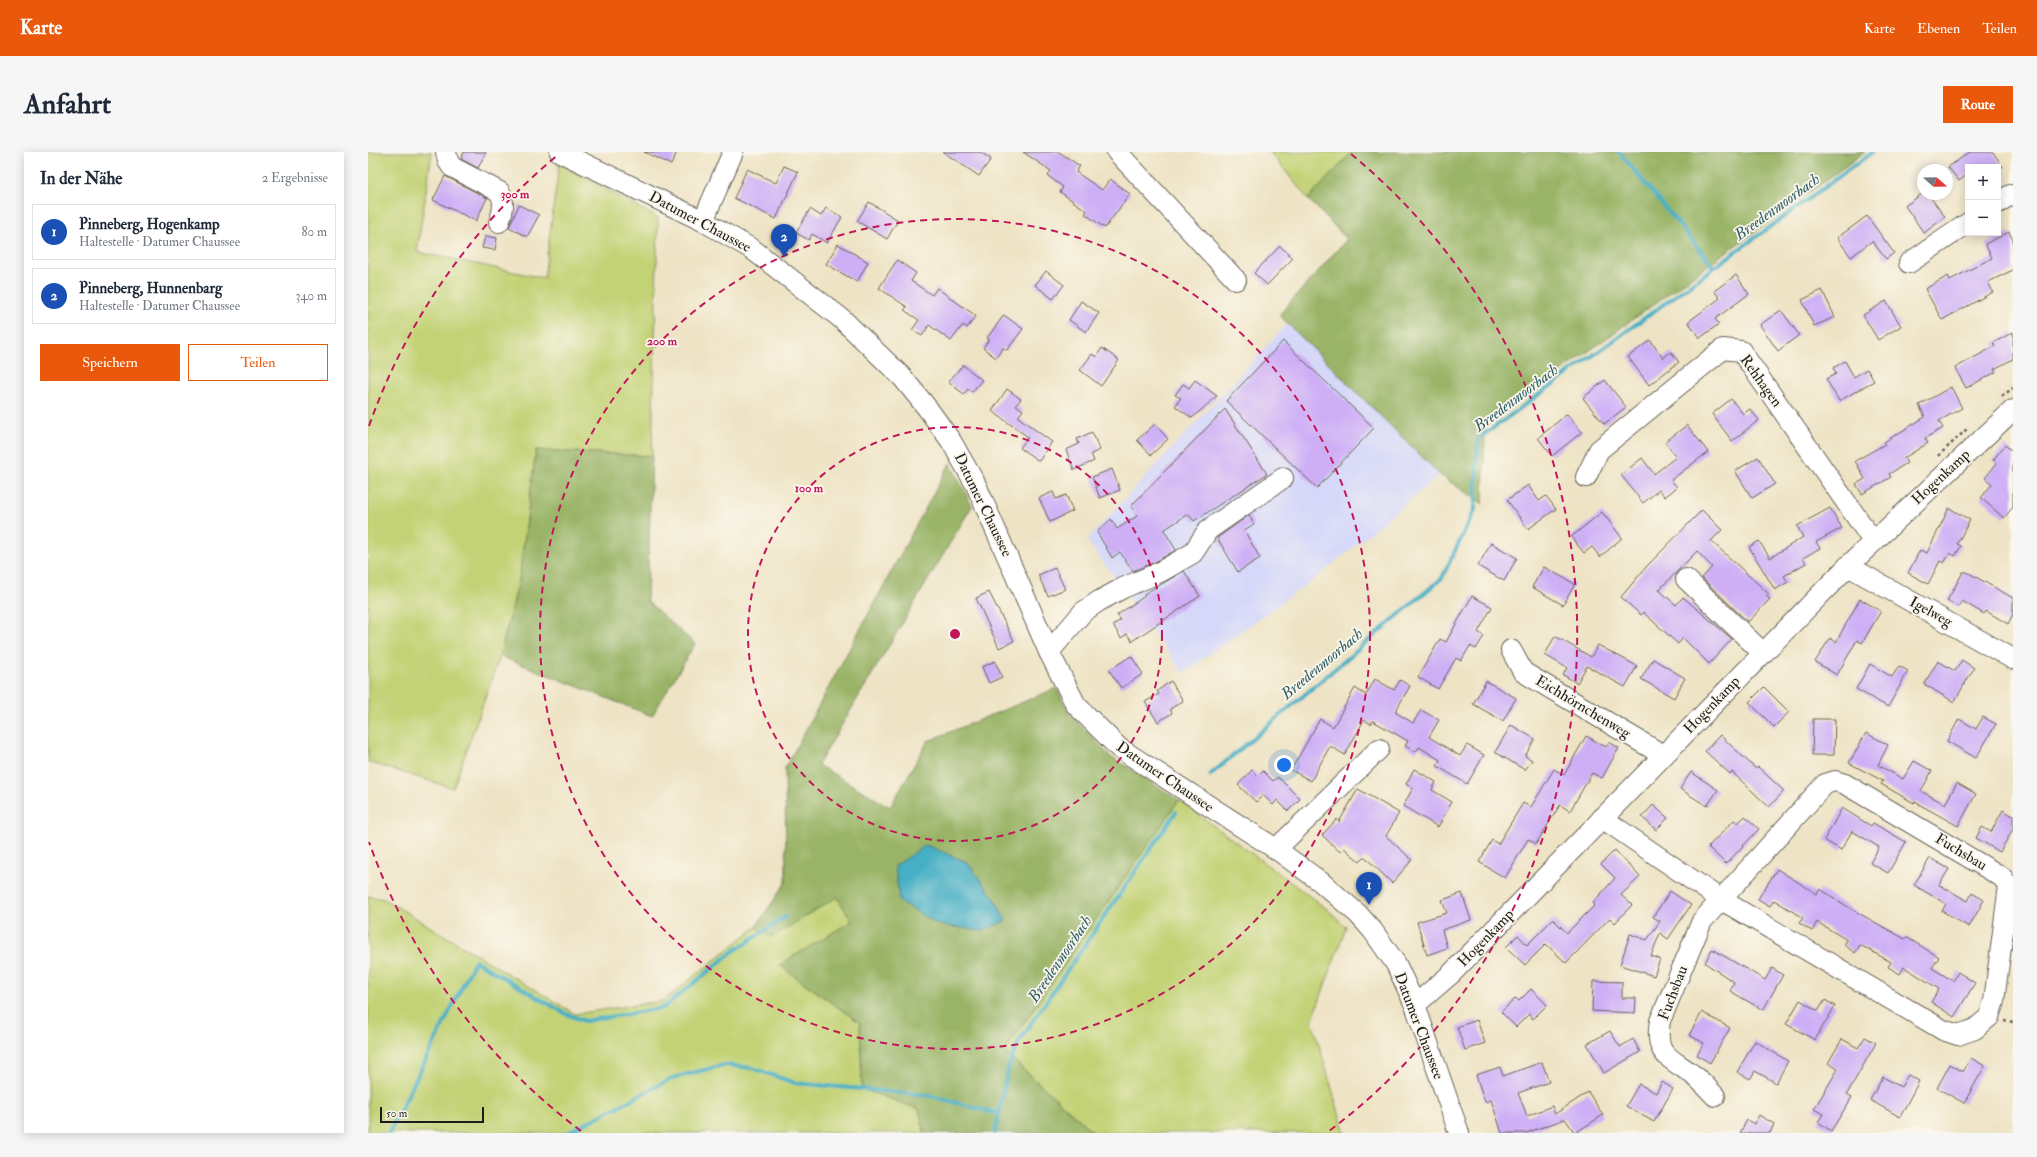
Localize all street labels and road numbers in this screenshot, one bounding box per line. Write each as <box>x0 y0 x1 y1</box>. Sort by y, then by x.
street label: Datumer Chaussee <box>646 187 754 257</box>
street label: Rehhagen <box>1736 351 1787 411</box>
street label: Hogenkamp <box>1908 445 1975 510</box>
street label: Datumer Chaussee <box>950 450 1016 560</box>
street label: Igelweg <box>1906 592 1956 632</box>
street label: Eichhörnchenweg <box>1532 671 1635 743</box>
street label: Hogenkamp <box>1680 672 1745 739</box>
street label: Datumer Chaussee <box>1113 737 1217 817</box>
street label: Fuchsbau <box>1932 829 1991 875</box>
street label: Hogenkamp <box>1454 905 1519 972</box>
street label: Fuchsbau <box>1654 963 1692 1023</box>
street label: Datumer Chaussee <box>1390 970 1448 1082</box>

